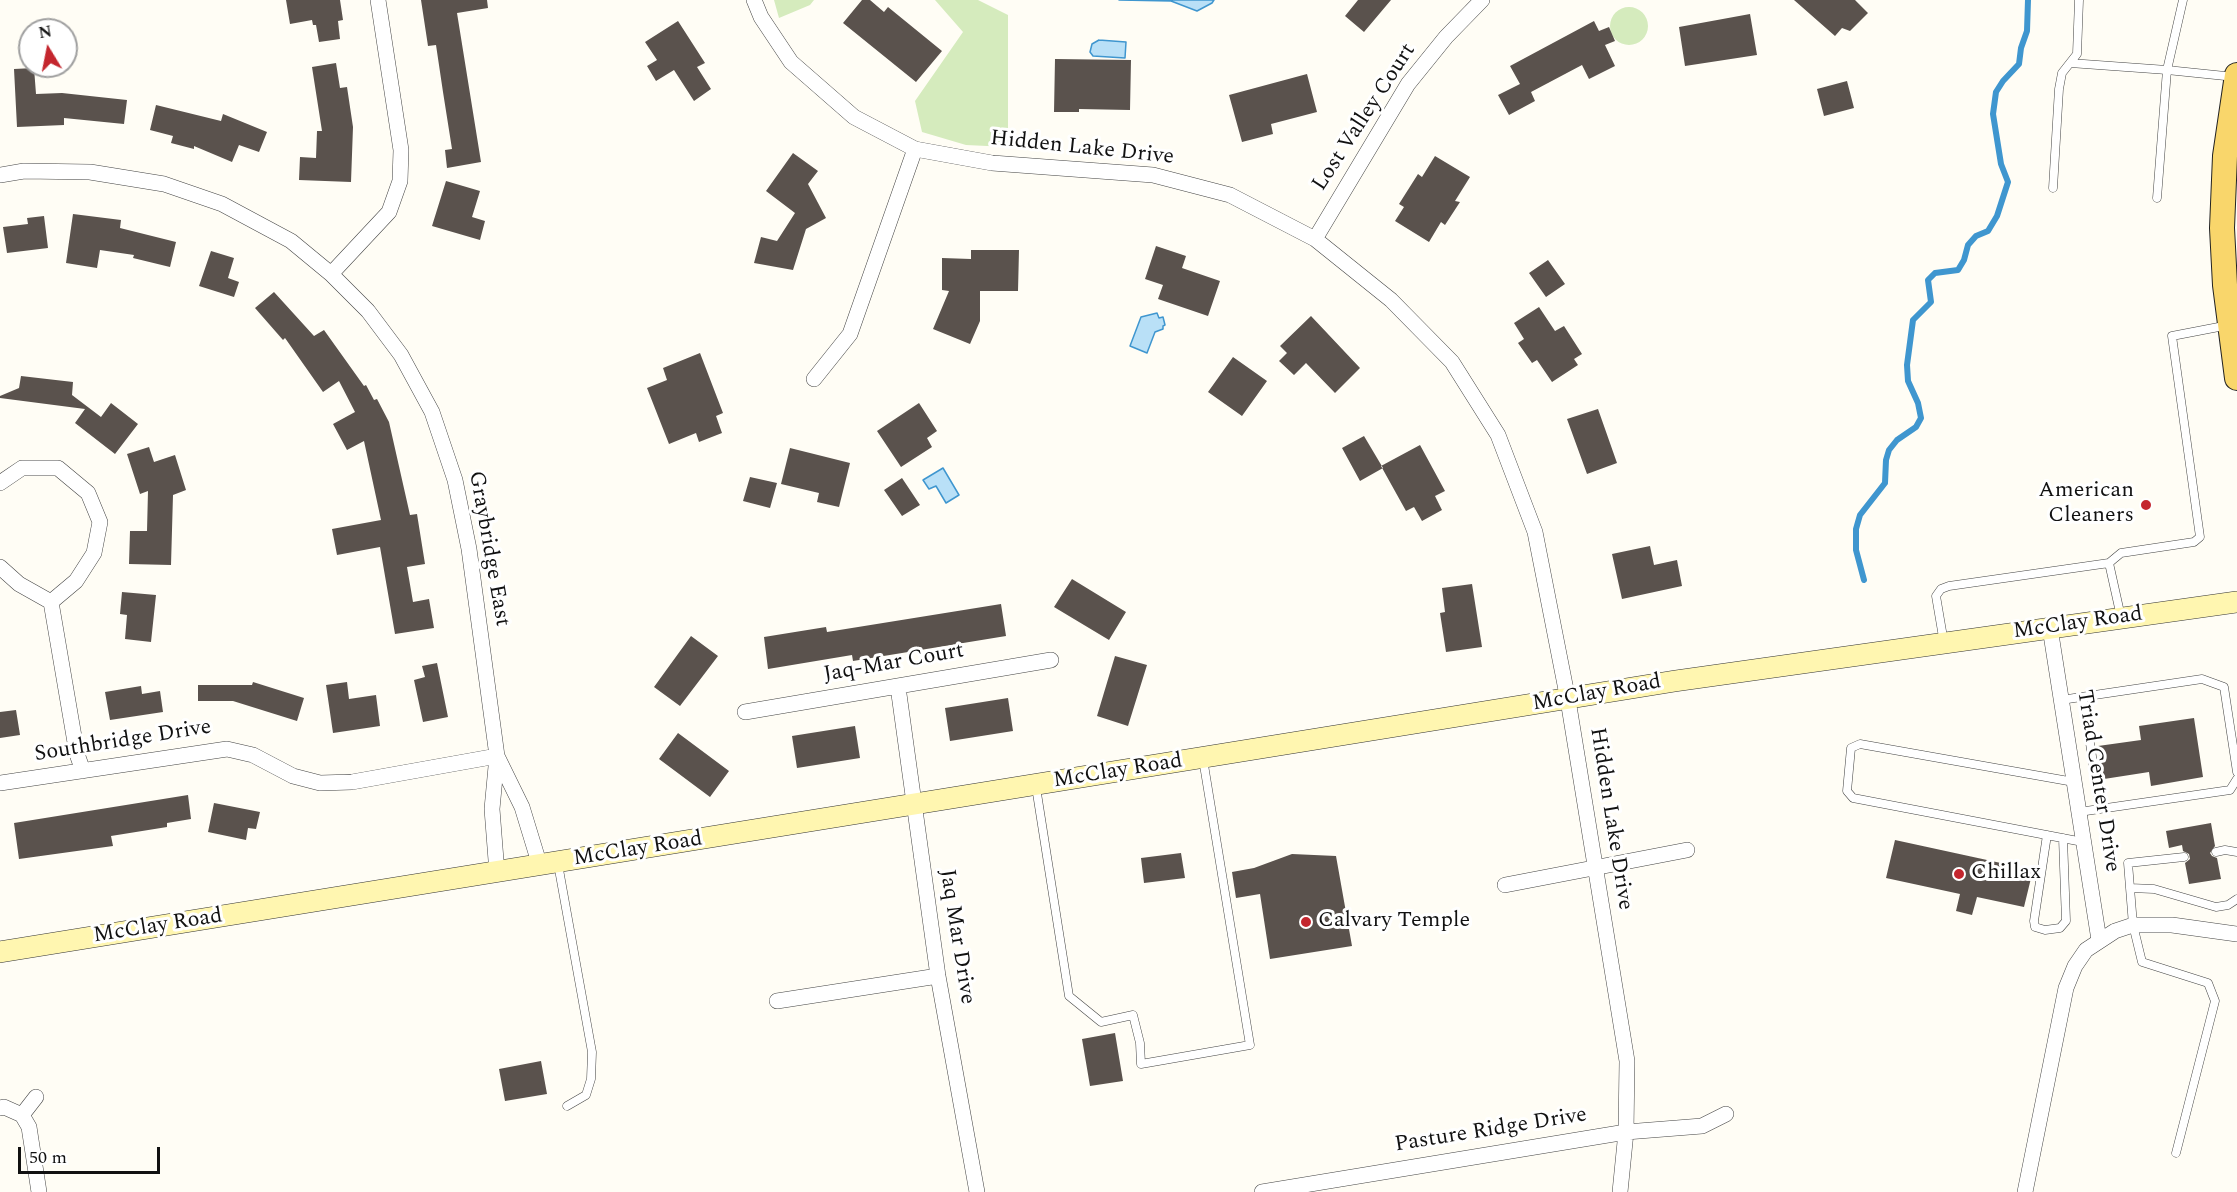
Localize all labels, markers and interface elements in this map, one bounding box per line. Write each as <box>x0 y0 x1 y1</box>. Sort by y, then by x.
north arrow <box>18 18 78 78</box>
text: N <box>37 19 54 45</box>
street label: Lost Valley Court <box>1307 39 1423 197</box>
street label: Hidden Lake Drive <box>989 126 1175 172</box>
street label: Graybridge East <box>461 469 515 629</box>
place label: American Cleaners <box>2038 479 2134 530</box>
marker: American Cleaners <box>2139 498 2153 512</box>
street label: McClay Road <box>2012 602 2144 646</box>
street label: Jaq-Mar Court <box>822 639 966 689</box>
street label: McClay Road <box>1531 670 1663 718</box>
street label: Triad Center Drive <box>2070 688 2124 874</box>
street label: Southbridge Drive <box>33 715 213 769</box>
street label: Hidden Lake Drive <box>1583 726 1637 912</box>
street label: McClay Road <box>1052 749 1184 795</box>
street label: McClay Road <box>572 827 704 873</box>
place label: Chillax <box>1971 861 2041 887</box>
marker: Chillax <box>1952 867 1966 881</box>
street label: Jaq Mar Drive <box>932 868 980 1006</box>
street label: McClay Road <box>92 904 224 950</box>
place label: Calvary Temple <box>1318 909 1470 935</box>
marker: Calvary Temple <box>1299 915 1313 929</box>
street label: Pasture Ridge Drive <box>1393 1103 1589 1159</box>
scale bar <box>21 1135 164 1173</box>
text: 50 m <box>29 1144 67 1171</box>

